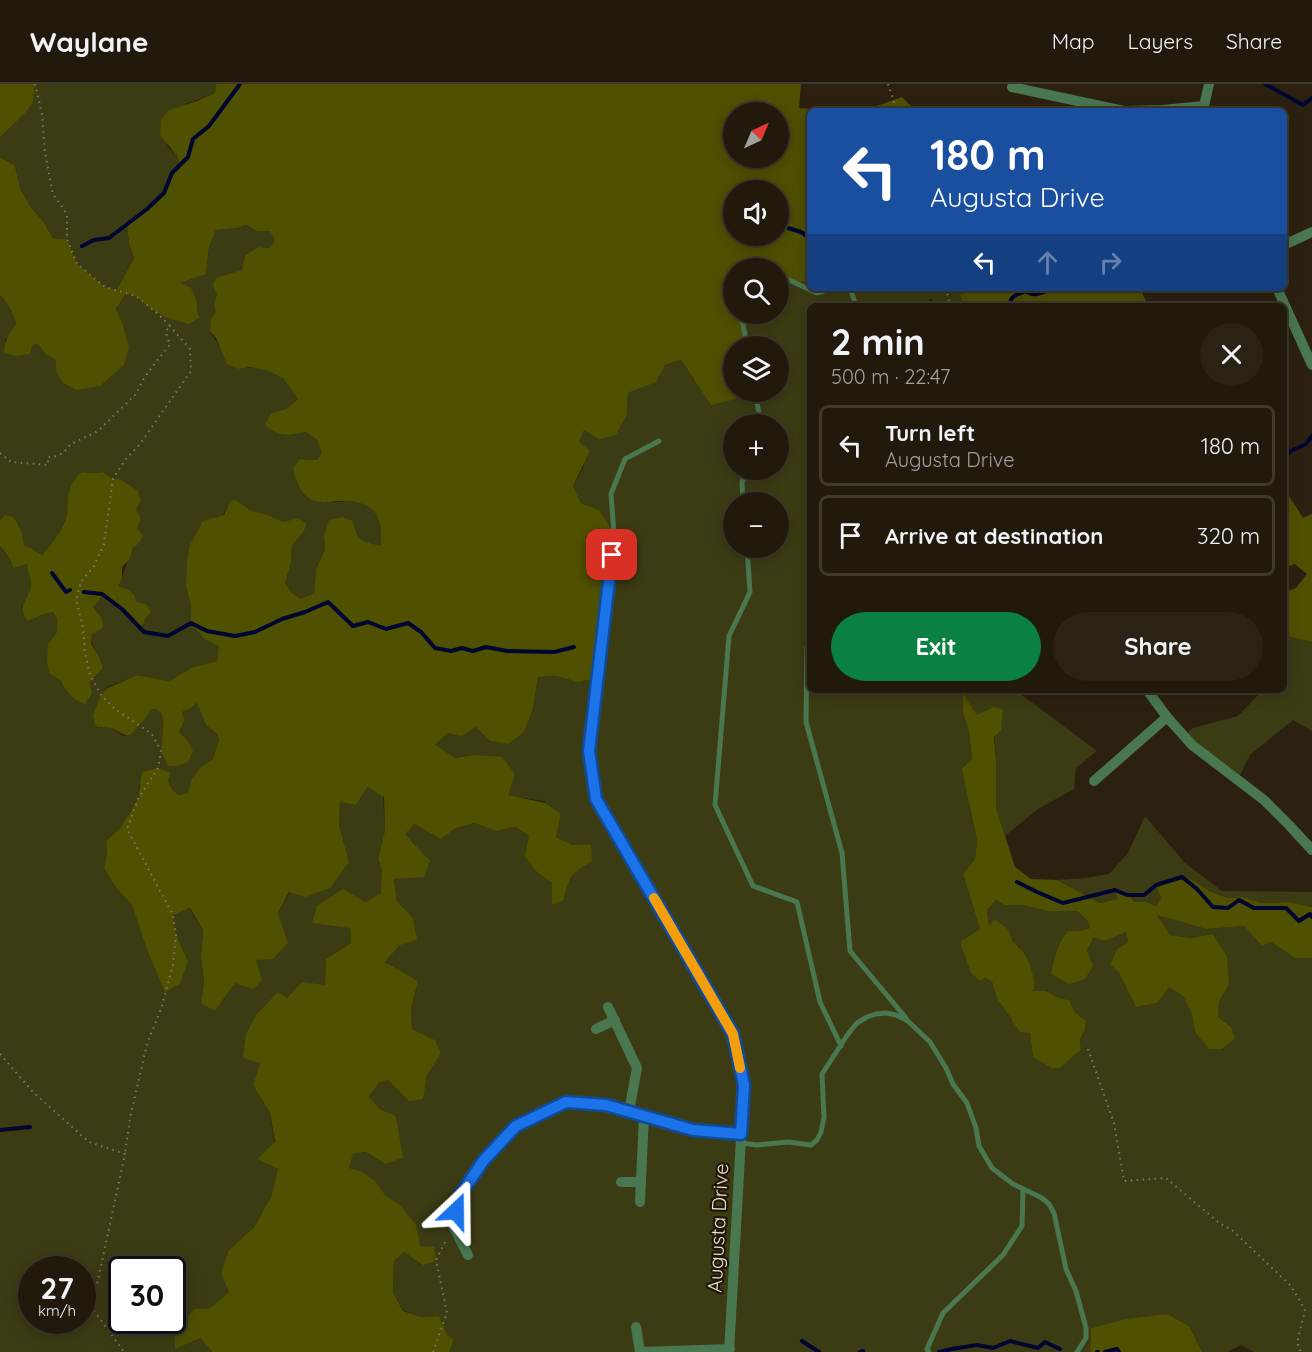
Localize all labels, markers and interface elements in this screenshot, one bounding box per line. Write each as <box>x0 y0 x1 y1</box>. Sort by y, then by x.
text: Waylane <box>30 24 149 59</box>
text: Map <box>1052 28 1095 54</box>
text: Layers <box>1128 28 1193 54</box>
text: Share <box>1226 28 1282 54</box>
north arrow <box>723 102 789 168</box>
map controls <box>723 102 789 558</box>
text: 180 m <box>930 128 1046 181</box>
icon: left <box>831 132 909 210</box>
button: sound <box>723 180 789 246</box>
text: Augusta Drive <box>930 180 1105 214</box>
icon: left <box>968 246 1001 279</box>
icon: ahead <box>1031 246 1064 279</box>
icon: right <box>1094 246 1127 279</box>
button: search <box>723 258 789 324</box>
text: 2 min <box>831 319 925 364</box>
button: close <box>1200 323 1263 386</box>
button: layers <box>723 336 789 402</box>
text: 500 m · 22:47 <box>831 364 950 389</box>
button: + <box>723 414 789 480</box>
text: Turn left <box>885 419 975 447</box>
icon: left <box>834 429 867 462</box>
text: 180 m <box>1201 432 1260 460</box>
text: Augusta Drive <box>885 447 1015 472</box>
button: − <box>723 492 789 558</box>
icon: arrive <box>834 519 867 552</box>
text: Arrive at destination <box>885 522 1103 550</box>
text: 320 m <box>1197 522 1260 550</box>
pin <box>586 529 637 580</box>
icon: arrive <box>595 538 628 571</box>
button: Exit <box>831 612 1041 681</box>
button: Share <box>1053 612 1263 681</box>
street label: Augusta Drive <box>702 1163 733 1293</box>
position arrow <box>424 1179 488 1243</box>
speed limit sign: 30 <box>108 1256 186 1334</box>
text: 27 <box>40 1269 74 1307</box>
text: km/h <box>38 1301 76 1320</box>

